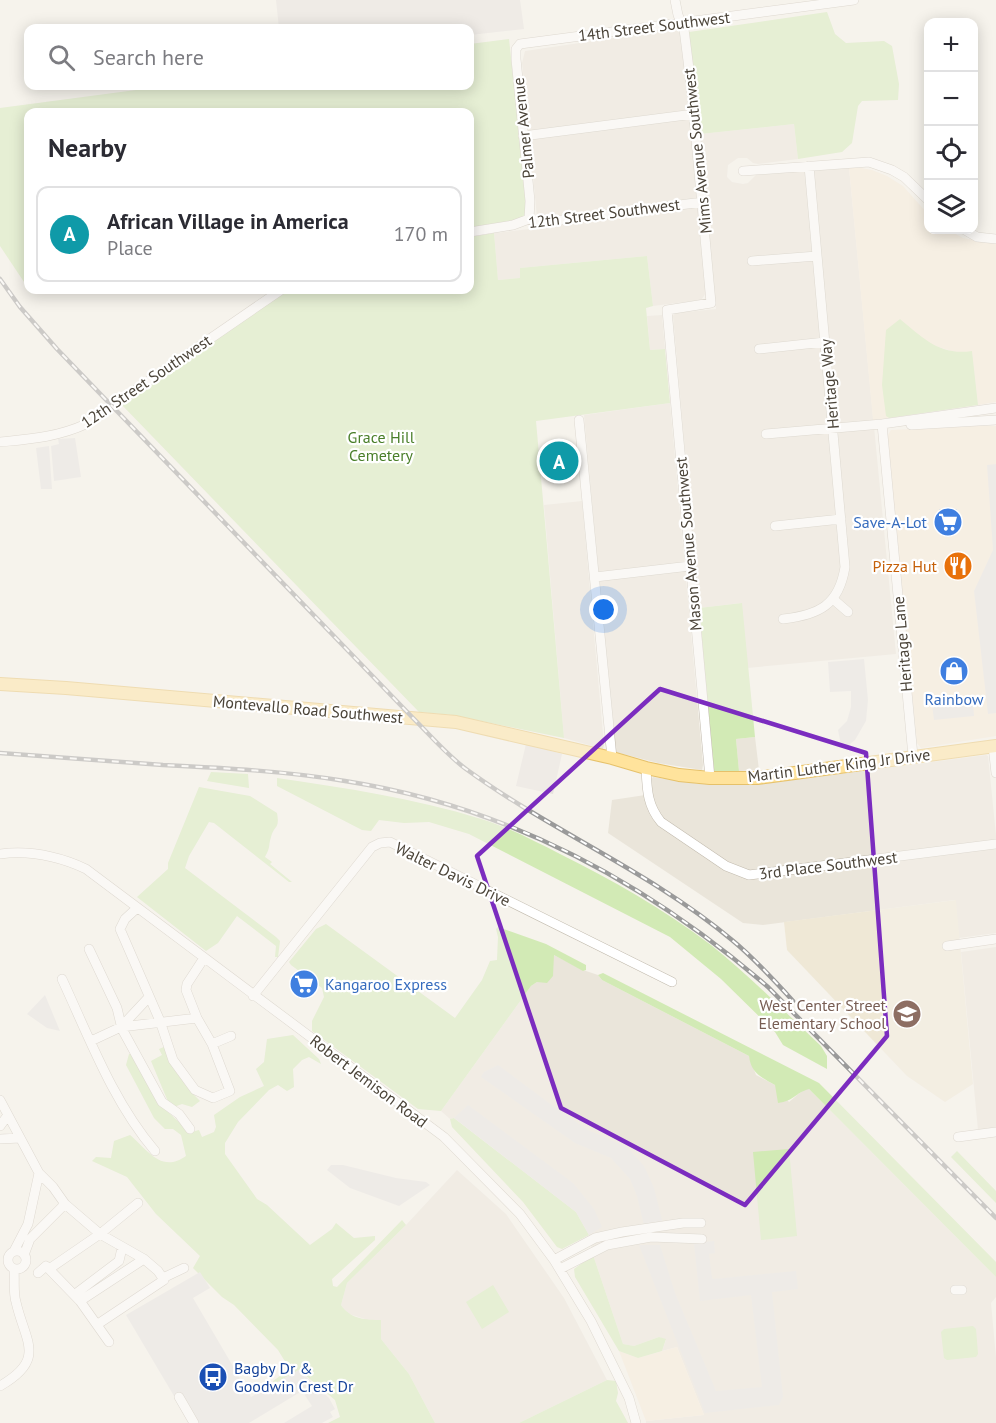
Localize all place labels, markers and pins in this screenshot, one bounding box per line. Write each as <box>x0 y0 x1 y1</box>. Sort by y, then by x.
pin: A <box>540 438 578 484</box>
supermarket icon: Save-A-Lot <box>932 506 964 538</box>
place label: Save-A-Lot <box>853 512 928 532</box>
restaurant icon: Pizza Hut <box>942 550 974 582</box>
place label: Pizza Hut <box>872 556 938 576</box>
shop icon: Rainbow <box>938 655 970 687</box>
place label: Rainbow <box>924 689 984 709</box>
supermarket icon: Kangaroo Express <box>288 968 320 1000</box>
place label: Kangaroo Express <box>325 974 447 994</box>
place label: West Center Street Elementary School <box>759 995 887 1033</box>
school or university icon: West Center Street Elementary School <box>891 998 923 1030</box>
place label: Bagby Dr & Goodwin Crest Dr <box>234 1358 354 1396</box>
bus stop icon: Bagby Dr & Goodwin Crest Dr <box>197 1361 229 1393</box>

